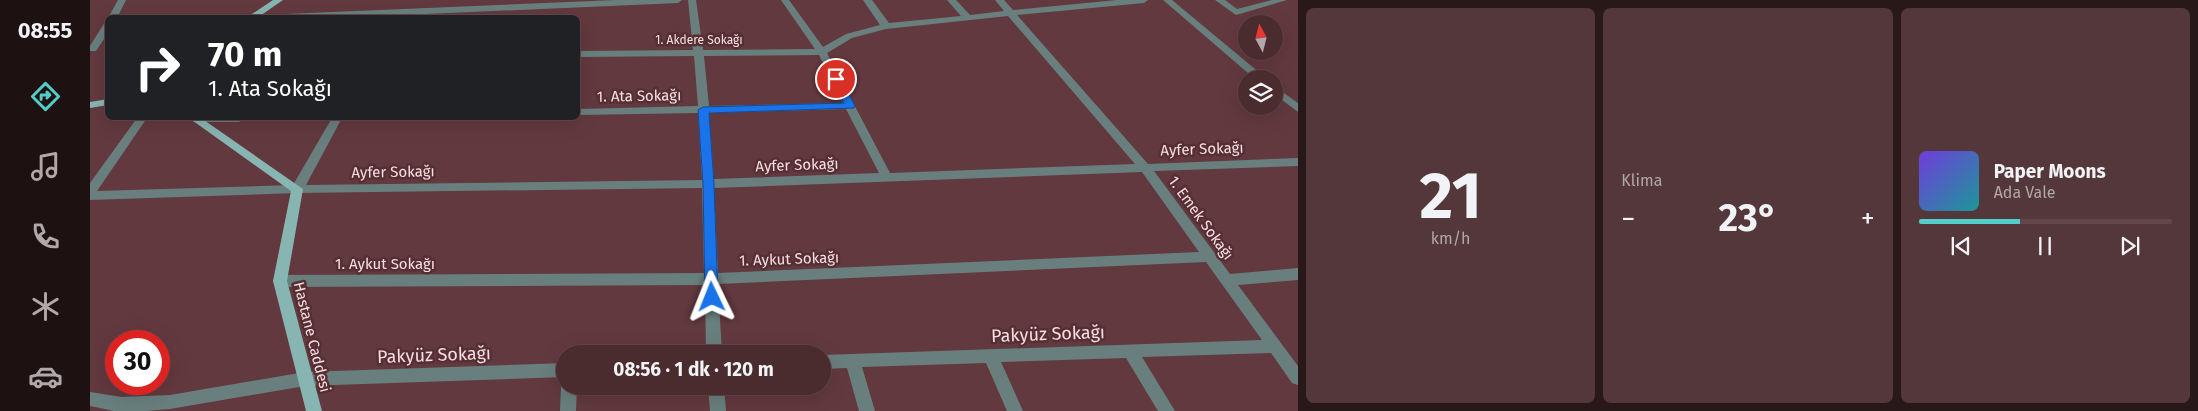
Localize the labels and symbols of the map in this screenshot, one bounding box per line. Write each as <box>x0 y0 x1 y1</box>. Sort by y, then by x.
north arrow <box>1238 15 1282 60</box>
street label: 1. Akdere Sokağı <box>655 33 743 47</box>
pin <box>815 58 857 100</box>
street label: 1. Ata Sokağı <box>597 86 681 106</box>
street label: Ayfer Sokağı <box>1160 139 1244 159</box>
street label: Ayfer Sokağı <box>755 155 839 175</box>
street label: Ayfer Sokağı <box>351 162 435 182</box>
street label: 1. Emek Sokağı <box>1165 173 1237 263</box>
street label: 1. Aykut Sokağı <box>739 248 839 270</box>
street label: 1. Aykut Sokağı <box>335 255 435 273</box>
position arrow <box>685 270 737 322</box>
street label: Hastane Caddesi <box>290 280 334 394</box>
street label: Pakyüz Sokağı <box>991 321 1105 347</box>
speed limit sign: 30 <box>105 330 170 395</box>
street label: Pakyüz Sokağı <box>377 342 491 368</box>

